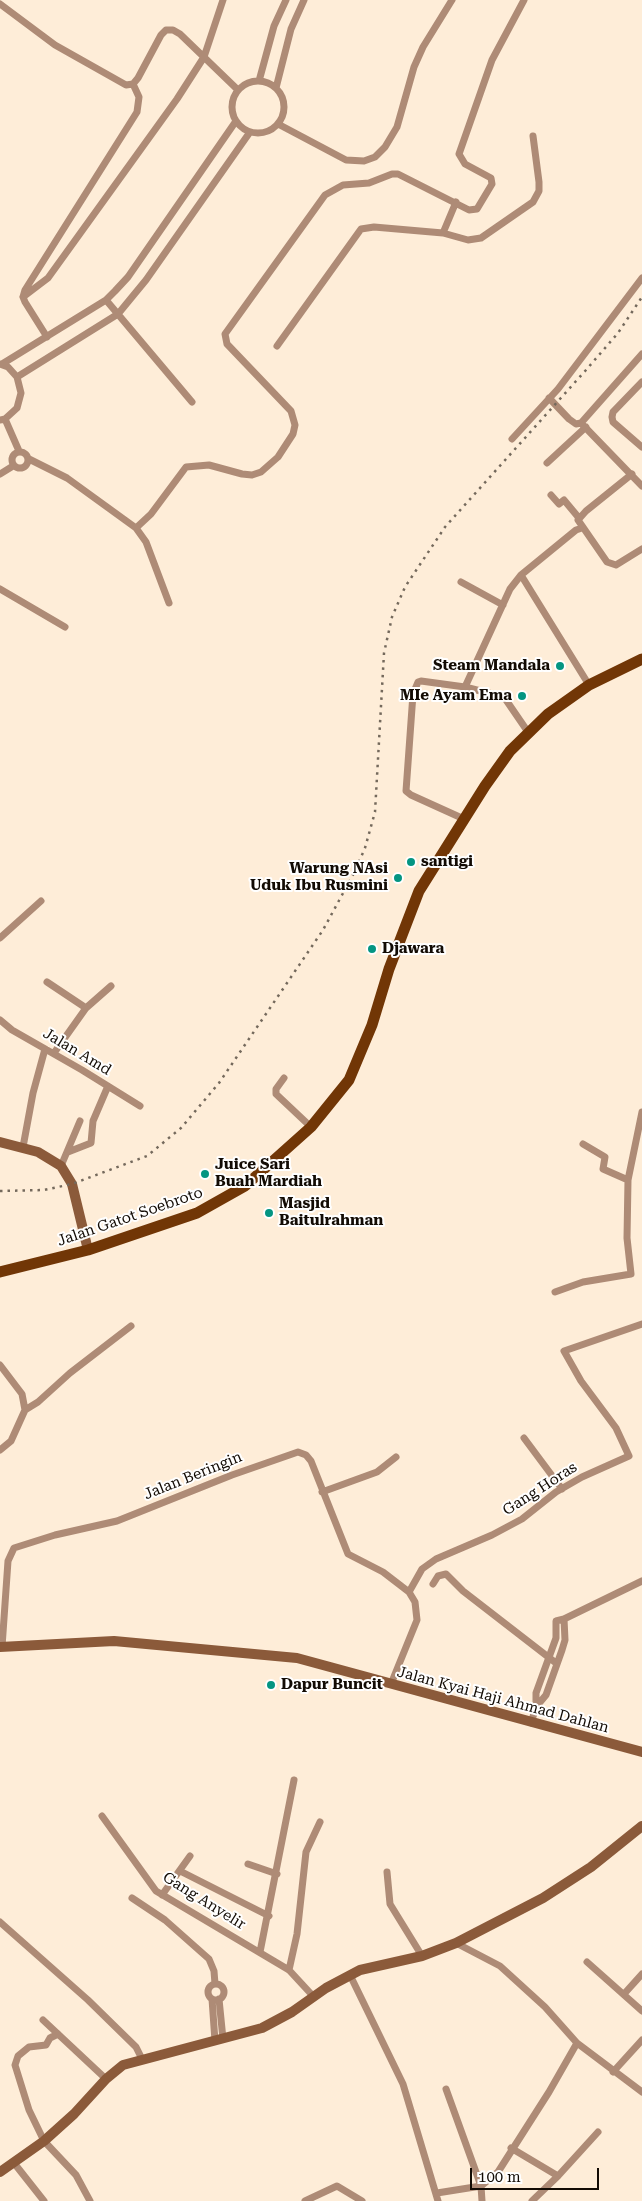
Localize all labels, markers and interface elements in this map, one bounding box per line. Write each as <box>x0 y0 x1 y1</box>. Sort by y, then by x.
place label: Steam Mandala <box>433 657 550 675</box>
marker: Steam Mandala <box>554 660 566 672</box>
place label: MIe Ayam Ema <box>400 687 512 705</box>
marker: MIe Ayam Ema <box>516 690 528 702</box>
place label: santigi <box>421 853 473 871</box>
marker: santigi <box>405 856 417 868</box>
place label: Warung NAsi Uduk Ibu Rusmini <box>250 860 388 895</box>
marker: Warung NAsi Uduk Ibu Rusmini <box>392 872 404 884</box>
place label: Djawara <box>382 940 444 958</box>
marker: Djawara <box>366 943 378 955</box>
street label: Jalan Amd <box>40 1025 114 1079</box>
place label: Juice Sari Buah Mardiah <box>215 1156 322 1191</box>
marker: Juice Sari Buah Mardiah <box>199 1168 211 1180</box>
street label: Jalan Gatot Soebroto <box>55 1184 205 1250</box>
place label: Masjid Baitulrahman <box>279 1195 383 1230</box>
marker: Masjid Baitulrahman <box>263 1207 275 1219</box>
street label: Jalan Beringin <box>141 1448 245 1504</box>
street label: Gang Horas <box>500 1458 580 1520</box>
street label: Jalan Kyai Haji Ahmad Dahlan <box>395 1663 611 1737</box>
place label: Dapur Buncit <box>281 1676 383 1694</box>
marker: Dapur Buncit <box>265 1679 277 1691</box>
street label: Gang Anyelir <box>159 1868 249 1934</box>
scale bar <box>472 2158 601 2190</box>
text: 100 m <box>478 2168 521 2186</box>

